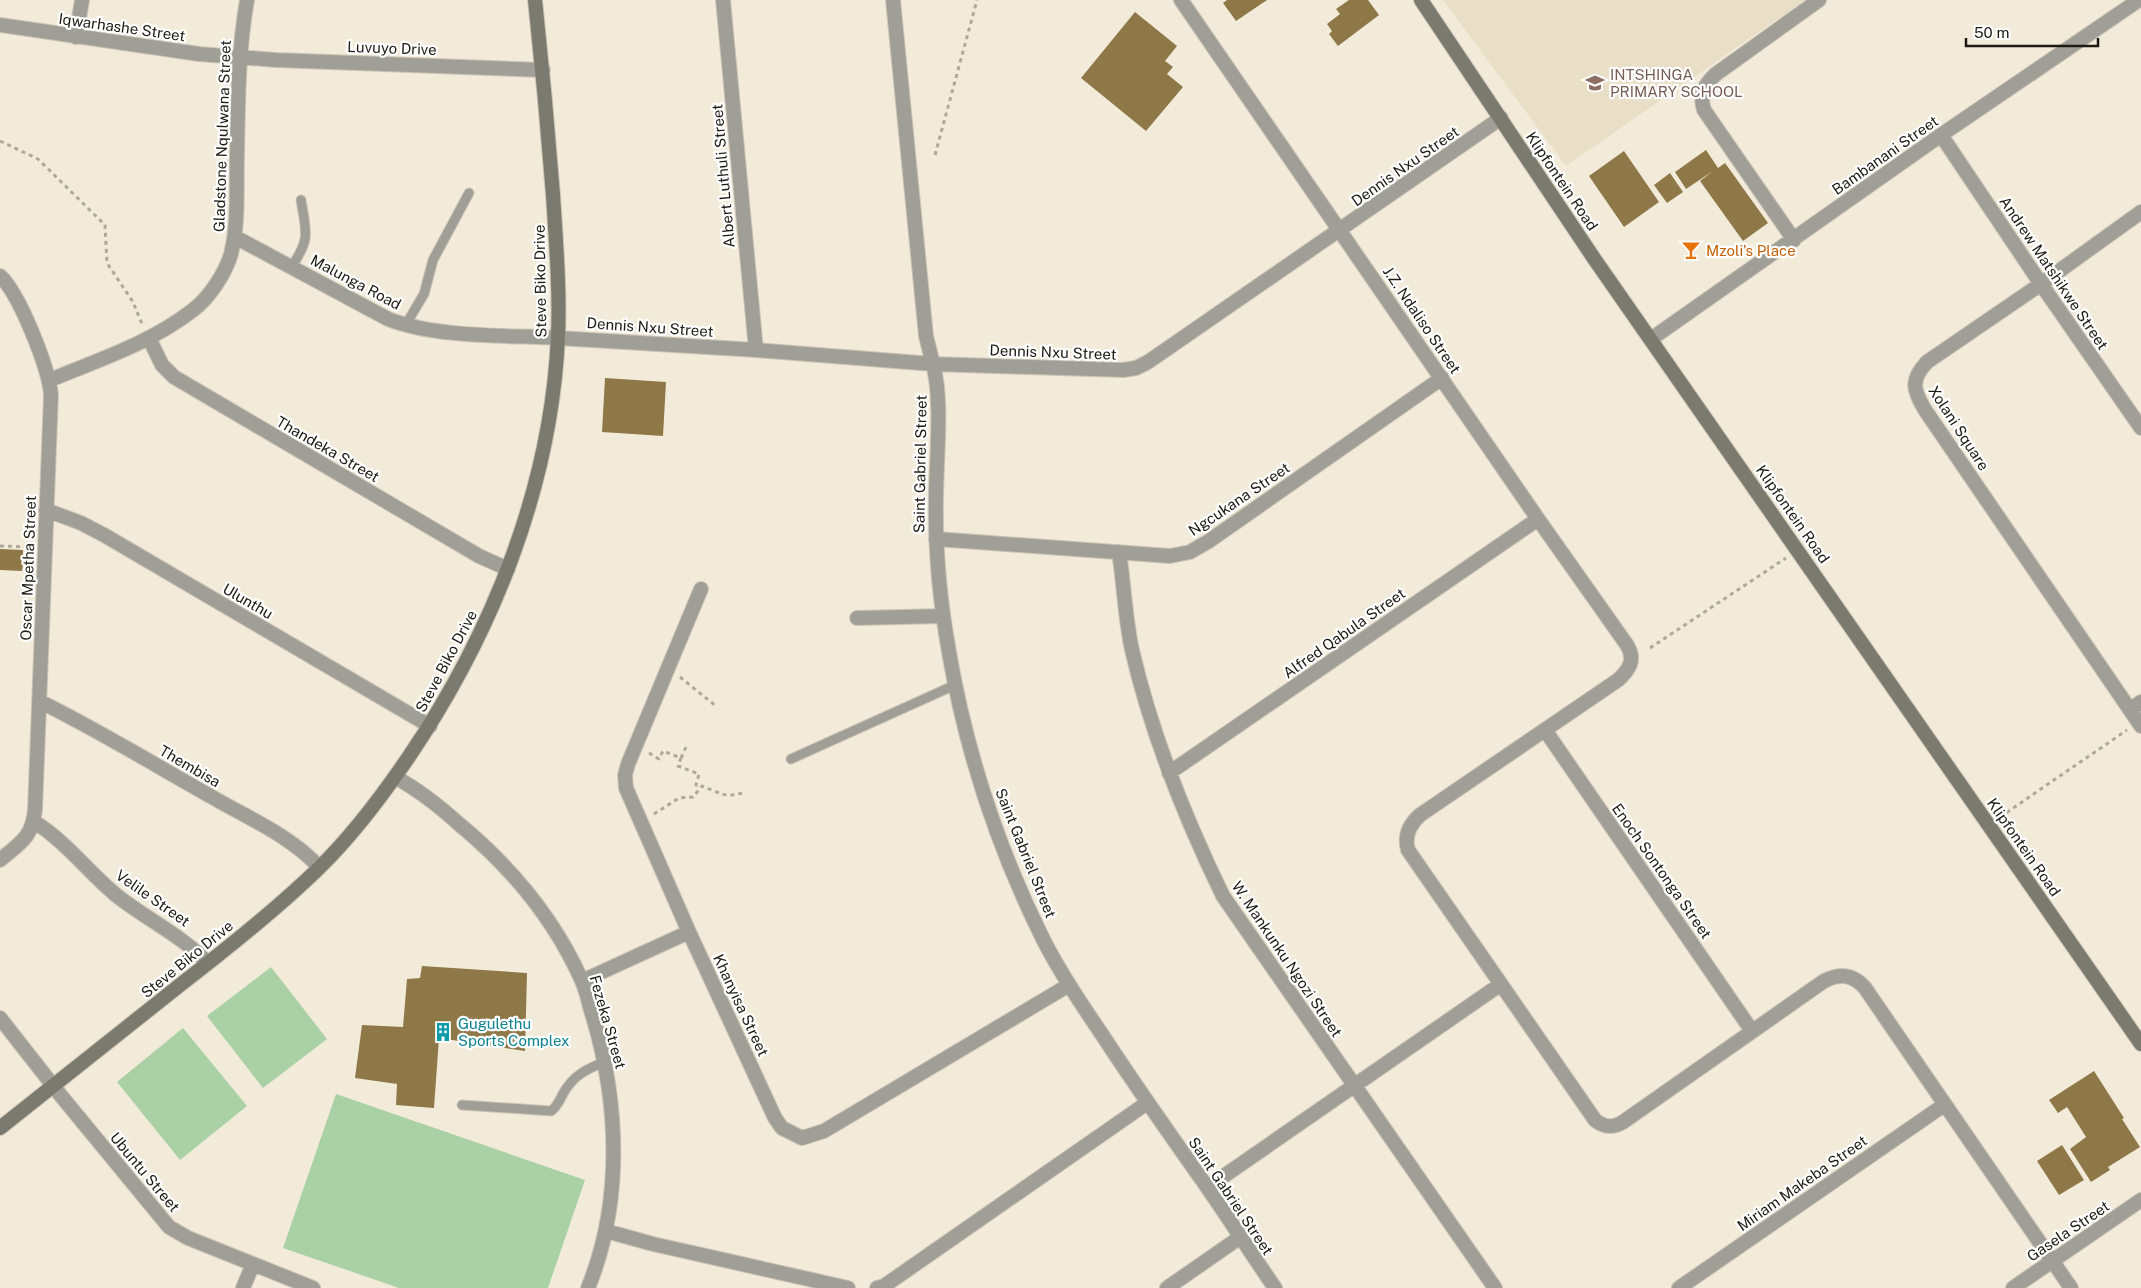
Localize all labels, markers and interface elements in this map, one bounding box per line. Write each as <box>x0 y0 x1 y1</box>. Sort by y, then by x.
street label: Iqwarhashe Street <box>58 10 187 44</box>
scale bar <box>1966 15 2098 47</box>
text: 50 m <box>1974 24 2009 41</box>
street label: Luvuyo Drive <box>347 38 437 58</box>
street label: Gladstone Nqulwana Street <box>210 39 234 232</box>
place label: INTSHINGA PRIMARY SCHOOL <box>1610 66 1743 100</box>
school or university icon: INTSHINGA PRIMARY SCHOOL <box>1584 72 1606 94</box>
street label: Albert Luthuli Street <box>708 103 738 248</box>
street label: Bambanani Street <box>1829 112 1941 198</box>
street label: Dennis Nxu Street <box>1348 123 1462 209</box>
street label: Klipfontein Road <box>1523 128 1601 234</box>
street label: Andrew Matshikwe Street <box>1996 193 2112 353</box>
street label: Steve Biko Drive <box>531 224 549 338</box>
bar icon: Mzoli's Place <box>1680 239 1702 261</box>
place label: Mzoli's Place <box>1706 242 1796 259</box>
street label: Malunga Road <box>308 251 404 313</box>
street label: J.Z. Ndaliso Street <box>1380 263 1464 377</box>
street label: Dennis Nxu Street <box>586 314 714 340</box>
street label: Dennis Nxu Street <box>989 341 1117 363</box>
street label: Xolani Square <box>1925 383 1993 473</box>
street label: Saint Gabriel Street <box>910 395 930 533</box>
street label: Thandeka Street <box>274 413 383 485</box>
street label: Ngcukana Street <box>1185 459 1293 539</box>
street label: Klipfontein Road <box>1753 462 1833 566</box>
street label: Oscar Mpetha Street <box>17 495 39 641</box>
street label: Ulunthu <box>220 580 276 622</box>
street label: Alfred Qabula Street <box>1280 584 1408 682</box>
street label: Steve Biko Drive <box>412 607 480 715</box>
street label: Thembisa <box>156 742 224 790</box>
street label: Saint Gabriel Street <box>992 786 1060 920</box>
street label: Klipfontein Road <box>1984 795 2064 899</box>
street label: Enoch Sontonga Street <box>1609 800 1715 942</box>
street label: Velile Street <box>113 866 193 930</box>
street label: W. Mankunku Ngozi Street <box>1228 878 1346 1040</box>
street label: Steve Biko Drive <box>138 917 236 1001</box>
street label: Khanyisa Street <box>710 951 772 1059</box>
street label: Fezeka Street <box>587 973 630 1071</box>
place label: Gugulethu Sports Complex <box>458 1015 569 1049</box>
building icon: Gugulethu Sports Complex <box>432 1021 454 1043</box>
street label: Ubuntu Street <box>107 1129 183 1215</box>
street label: Miriam Makeba Street <box>1734 1132 1870 1234</box>
street label: Saint Gabriel Street <box>1185 1134 1277 1258</box>
street label: Gasela Street <box>2024 1197 2112 1265</box>

